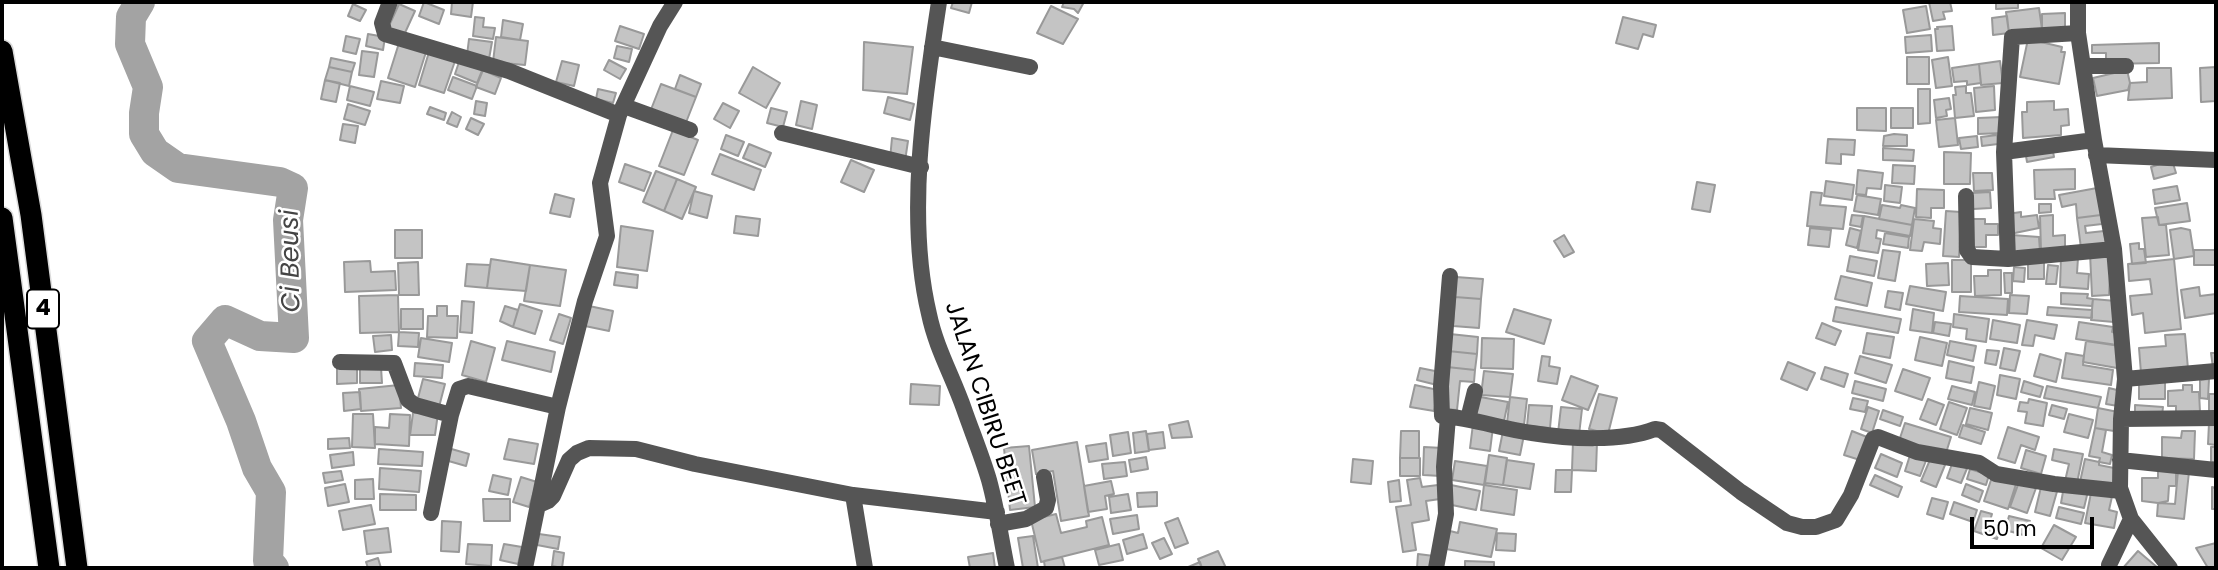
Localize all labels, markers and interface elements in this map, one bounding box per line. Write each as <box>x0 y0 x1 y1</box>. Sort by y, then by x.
water label: Ci Beusi <box>276 209 308 313</box>
road number: 4 <box>27 290 59 328</box>
street label: JALAN CIBIRU BEET <box>937 298 1031 510</box>
scale bar <box>1973 504 2097 548</box>
text: 50 m <box>1983 514 2037 543</box>

